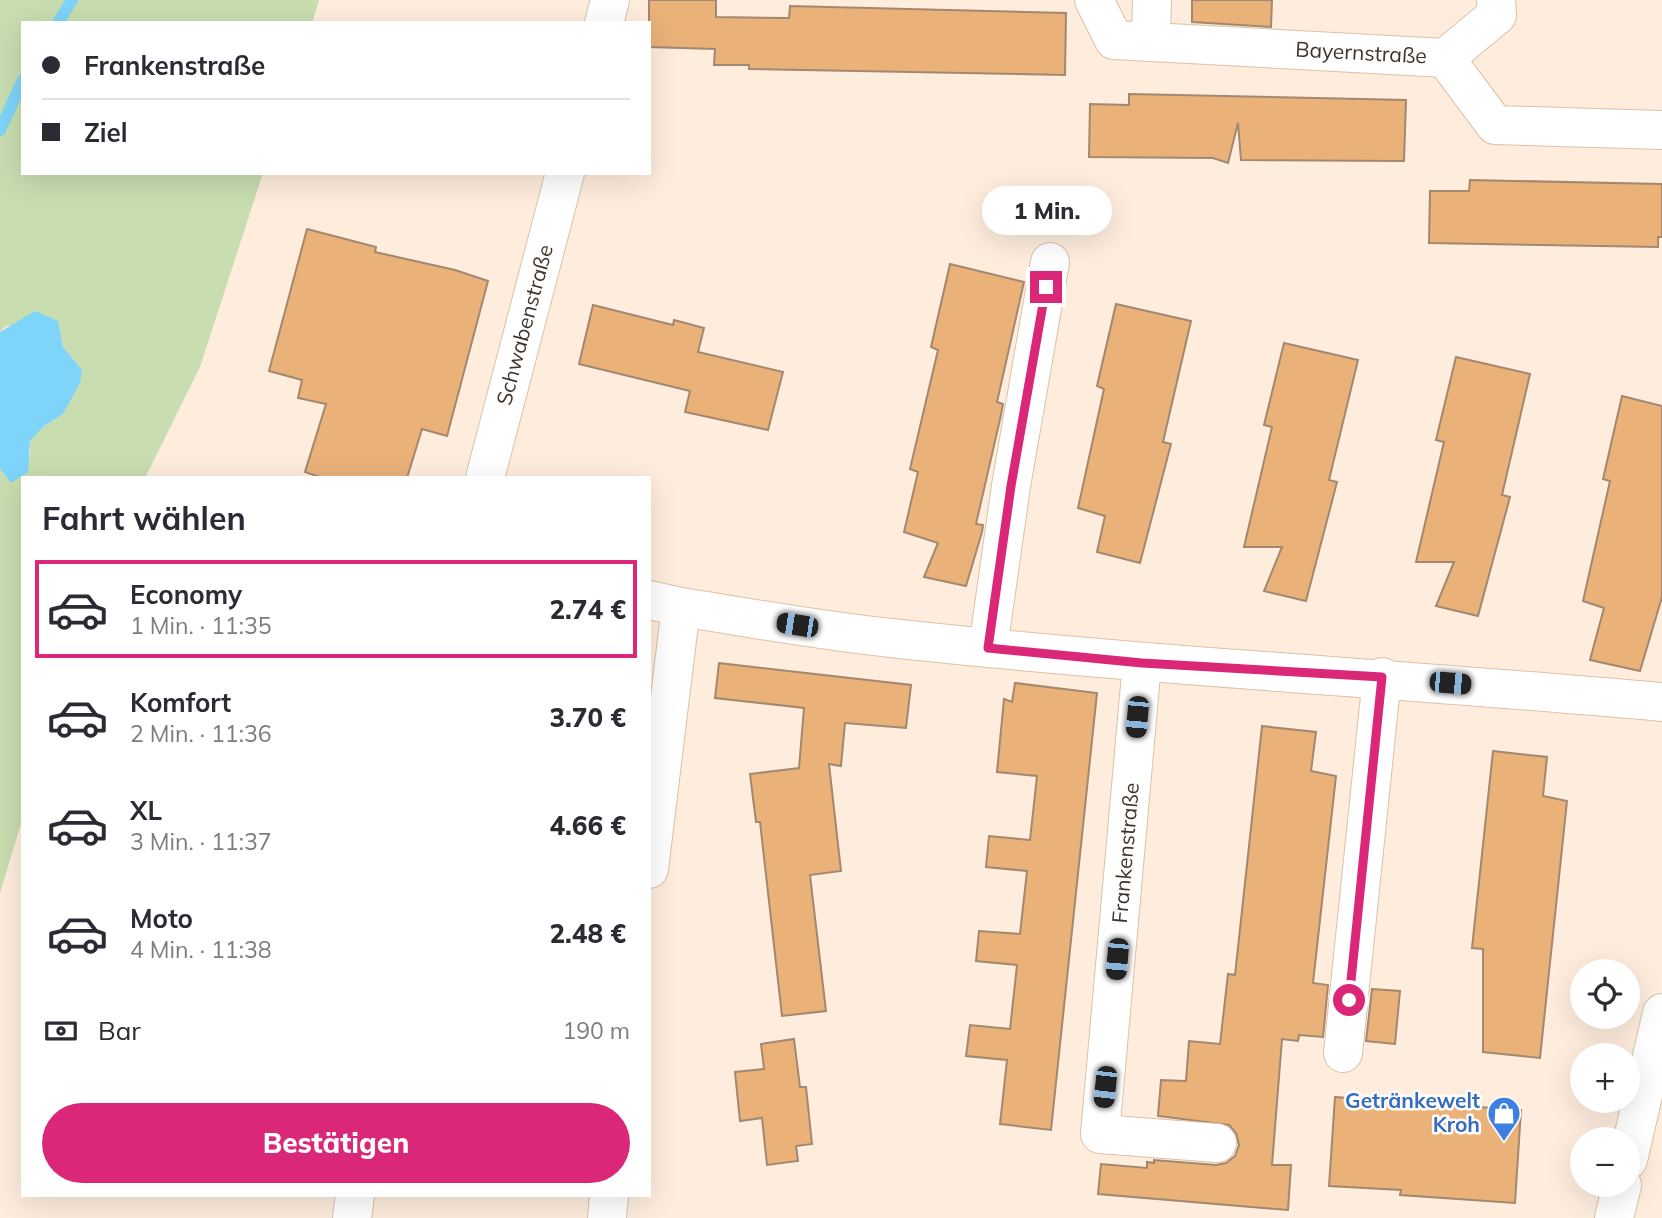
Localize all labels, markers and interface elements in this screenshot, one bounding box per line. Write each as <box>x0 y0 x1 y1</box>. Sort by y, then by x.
street label: Bayernstraße <box>1295 36 1427 68</box>
text: Frankenstraße <box>84 49 265 82</box>
text: Ziel <box>84 116 128 149</box>
callout: 1 Min. <box>981 186 1111 234</box>
text: 1 Min. <box>1014 196 1080 225</box>
street label: Schwabenstraße <box>490 242 558 408</box>
route end <box>1030 271 1062 303</box>
text: Fahrt wählen <box>42 498 246 538</box>
icon: car <box>46 578 109 641</box>
text: Economy <box>130 578 242 611</box>
text: 2.74 € <box>550 593 626 626</box>
text: 1 Min. · 11:35 <box>130 611 272 640</box>
car <box>775 611 820 639</box>
car <box>1429 671 1472 695</box>
icon: car <box>46 686 109 749</box>
text: Komfort <box>130 686 231 719</box>
car <box>1125 695 1150 739</box>
text: 3.70 € <box>550 701 626 734</box>
text: 2 Min. · 11:36 <box>130 719 272 748</box>
street label: Frankenstraße <box>1106 782 1144 924</box>
icon: car <box>46 794 109 857</box>
text: XL <box>130 794 162 827</box>
text: 4.66 € <box>550 809 626 842</box>
text: 3 Min. · 11:37 <box>130 827 272 856</box>
icon: car <box>46 902 109 965</box>
text: Moto <box>130 902 193 935</box>
text: 2.48 € <box>550 917 626 950</box>
text: 4 Min. · 11:38 <box>130 935 272 964</box>
car <box>1105 937 1130 981</box>
map controls <box>1570 959 1640 1197</box>
button: locate <box>1570 959 1640 1029</box>
route start <box>1333 984 1365 1016</box>
icon: cash <box>42 1012 80 1050</box>
text: Bar <box>98 1014 141 1047</box>
text: 190 m <box>562 1016 630 1045</box>
button: + <box>1570 1043 1640 1113</box>
car <box>1093 1065 1118 1109</box>
place label: Getränkewelt Kroh <box>1345 1087 1480 1137</box>
shop icon: Getränkewelt Kroh <box>1485 1094 1523 1143</box>
button: Bestätigen <box>42 1103 630 1183</box>
button: − <box>1570 1127 1640 1197</box>

